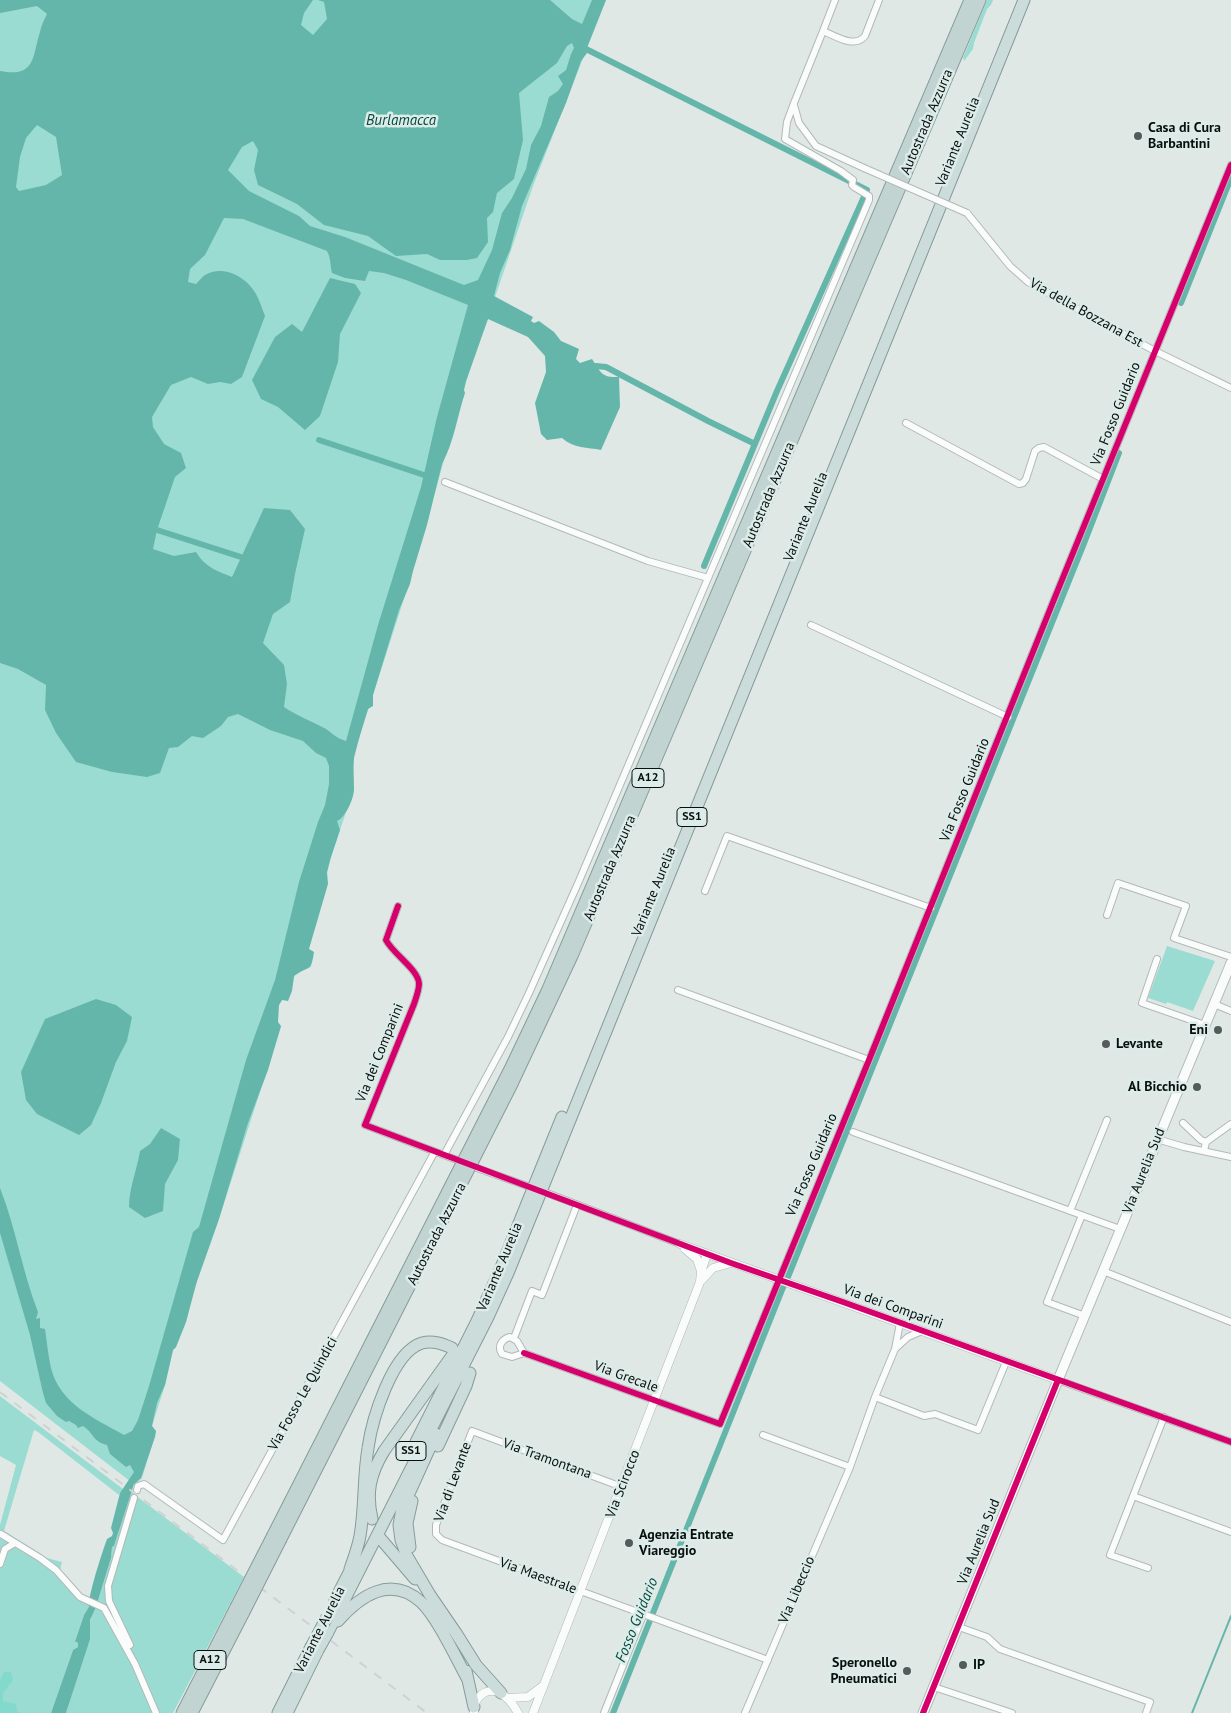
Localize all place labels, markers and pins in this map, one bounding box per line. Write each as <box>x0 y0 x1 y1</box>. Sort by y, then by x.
place label: Casa di Cura Barbantini <box>1148 120 1221 152</box>
marker: Casa di Cura Barbantini <box>1132 130 1144 142</box>
place label: Eni <box>1189 1022 1208 1038</box>
marker: Eni <box>1212 1024 1224 1036</box>
place label: Levante <box>1116 1036 1163 1052</box>
marker: Levante <box>1100 1038 1112 1050</box>
place label: Al Bicchio <box>1128 1079 1187 1095</box>
marker: Al Bicchio <box>1191 1081 1203 1093</box>
place label: Agenzia Entrate Viareggio <box>639 1527 734 1560</box>
marker: Agenzia Entrate Viareggio <box>623 1537 635 1549</box>
place label: Speronello Pneumatici <box>830 1655 897 1688</box>
place label: IP <box>973 1657 985 1673</box>
marker: IP <box>957 1659 969 1671</box>
marker: Speronello Pneumatici <box>901 1665 913 1677</box>

